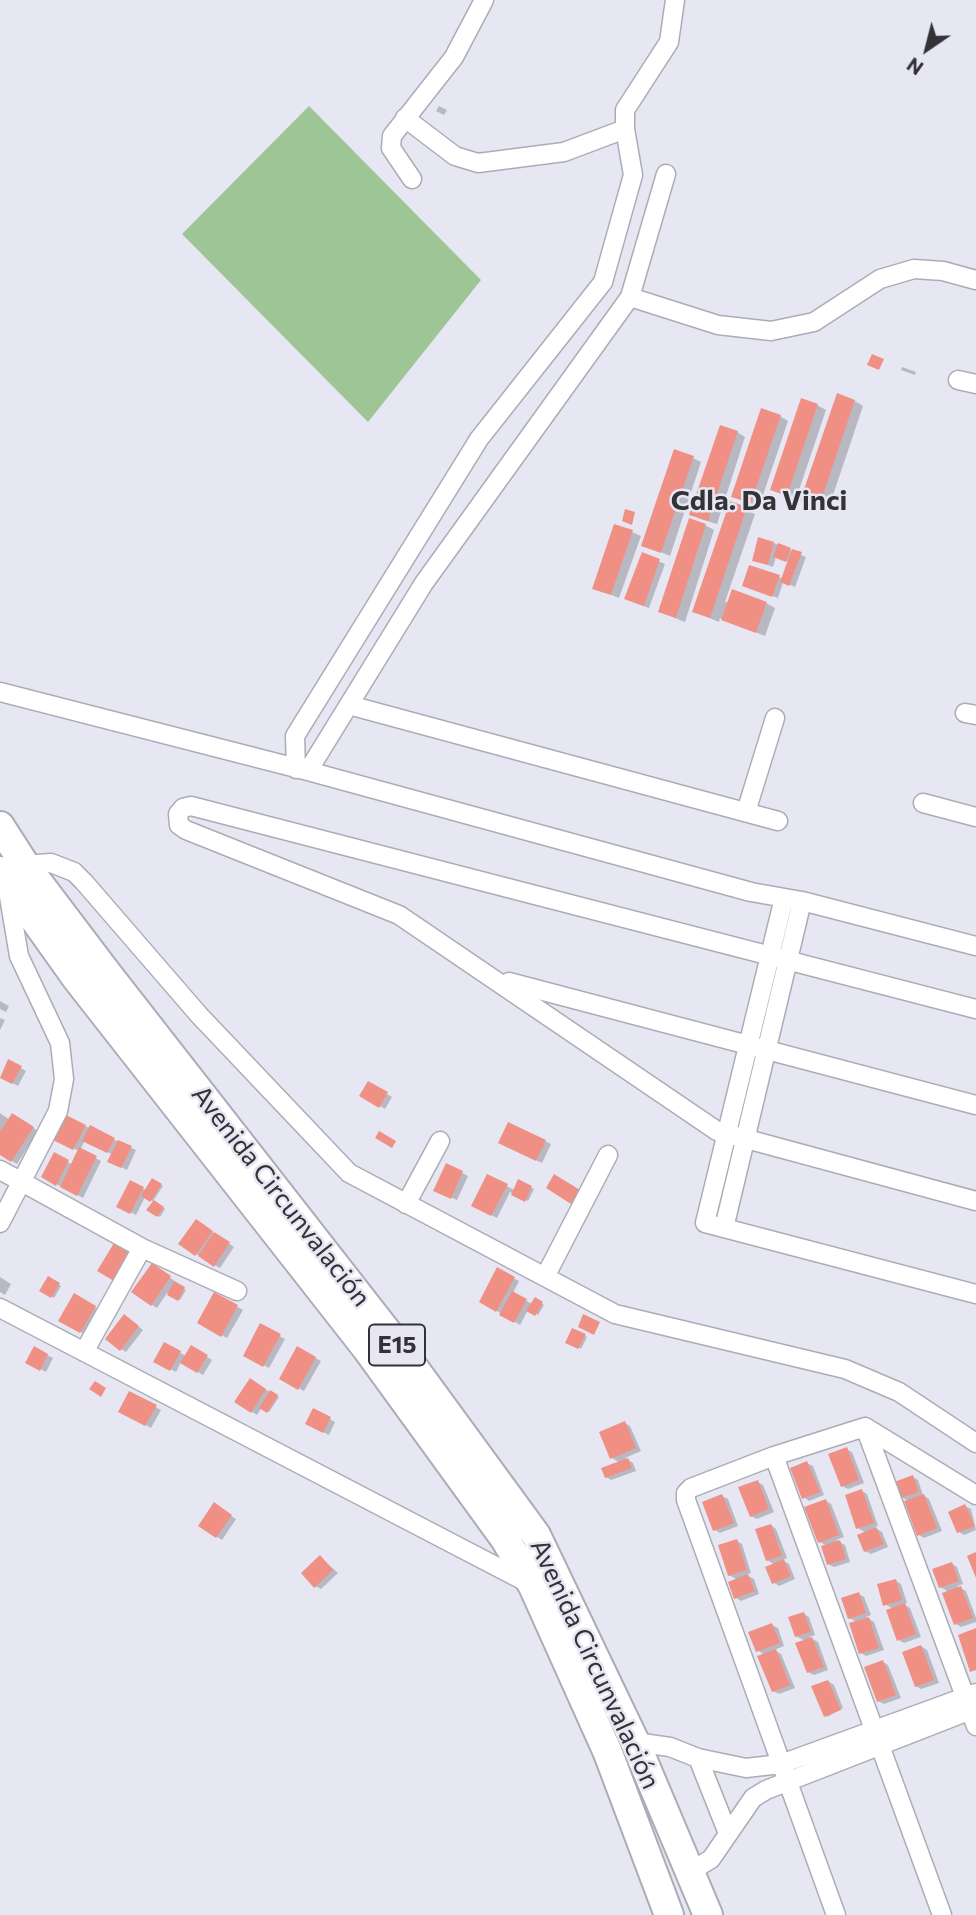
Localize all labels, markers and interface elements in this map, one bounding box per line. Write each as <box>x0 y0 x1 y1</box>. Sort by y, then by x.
north arrow <box>892 14 962 84</box>
text: N <box>902 53 927 80</box>
district label: Cdla. Da Vinci <box>671 484 847 518</box>
street label: Avenida Circunvalación <box>185 1079 377 1313</box>
road number: E15 <box>369 1324 425 1366</box>
street label: Avenida Circunvalación <box>523 1534 667 1794</box>

